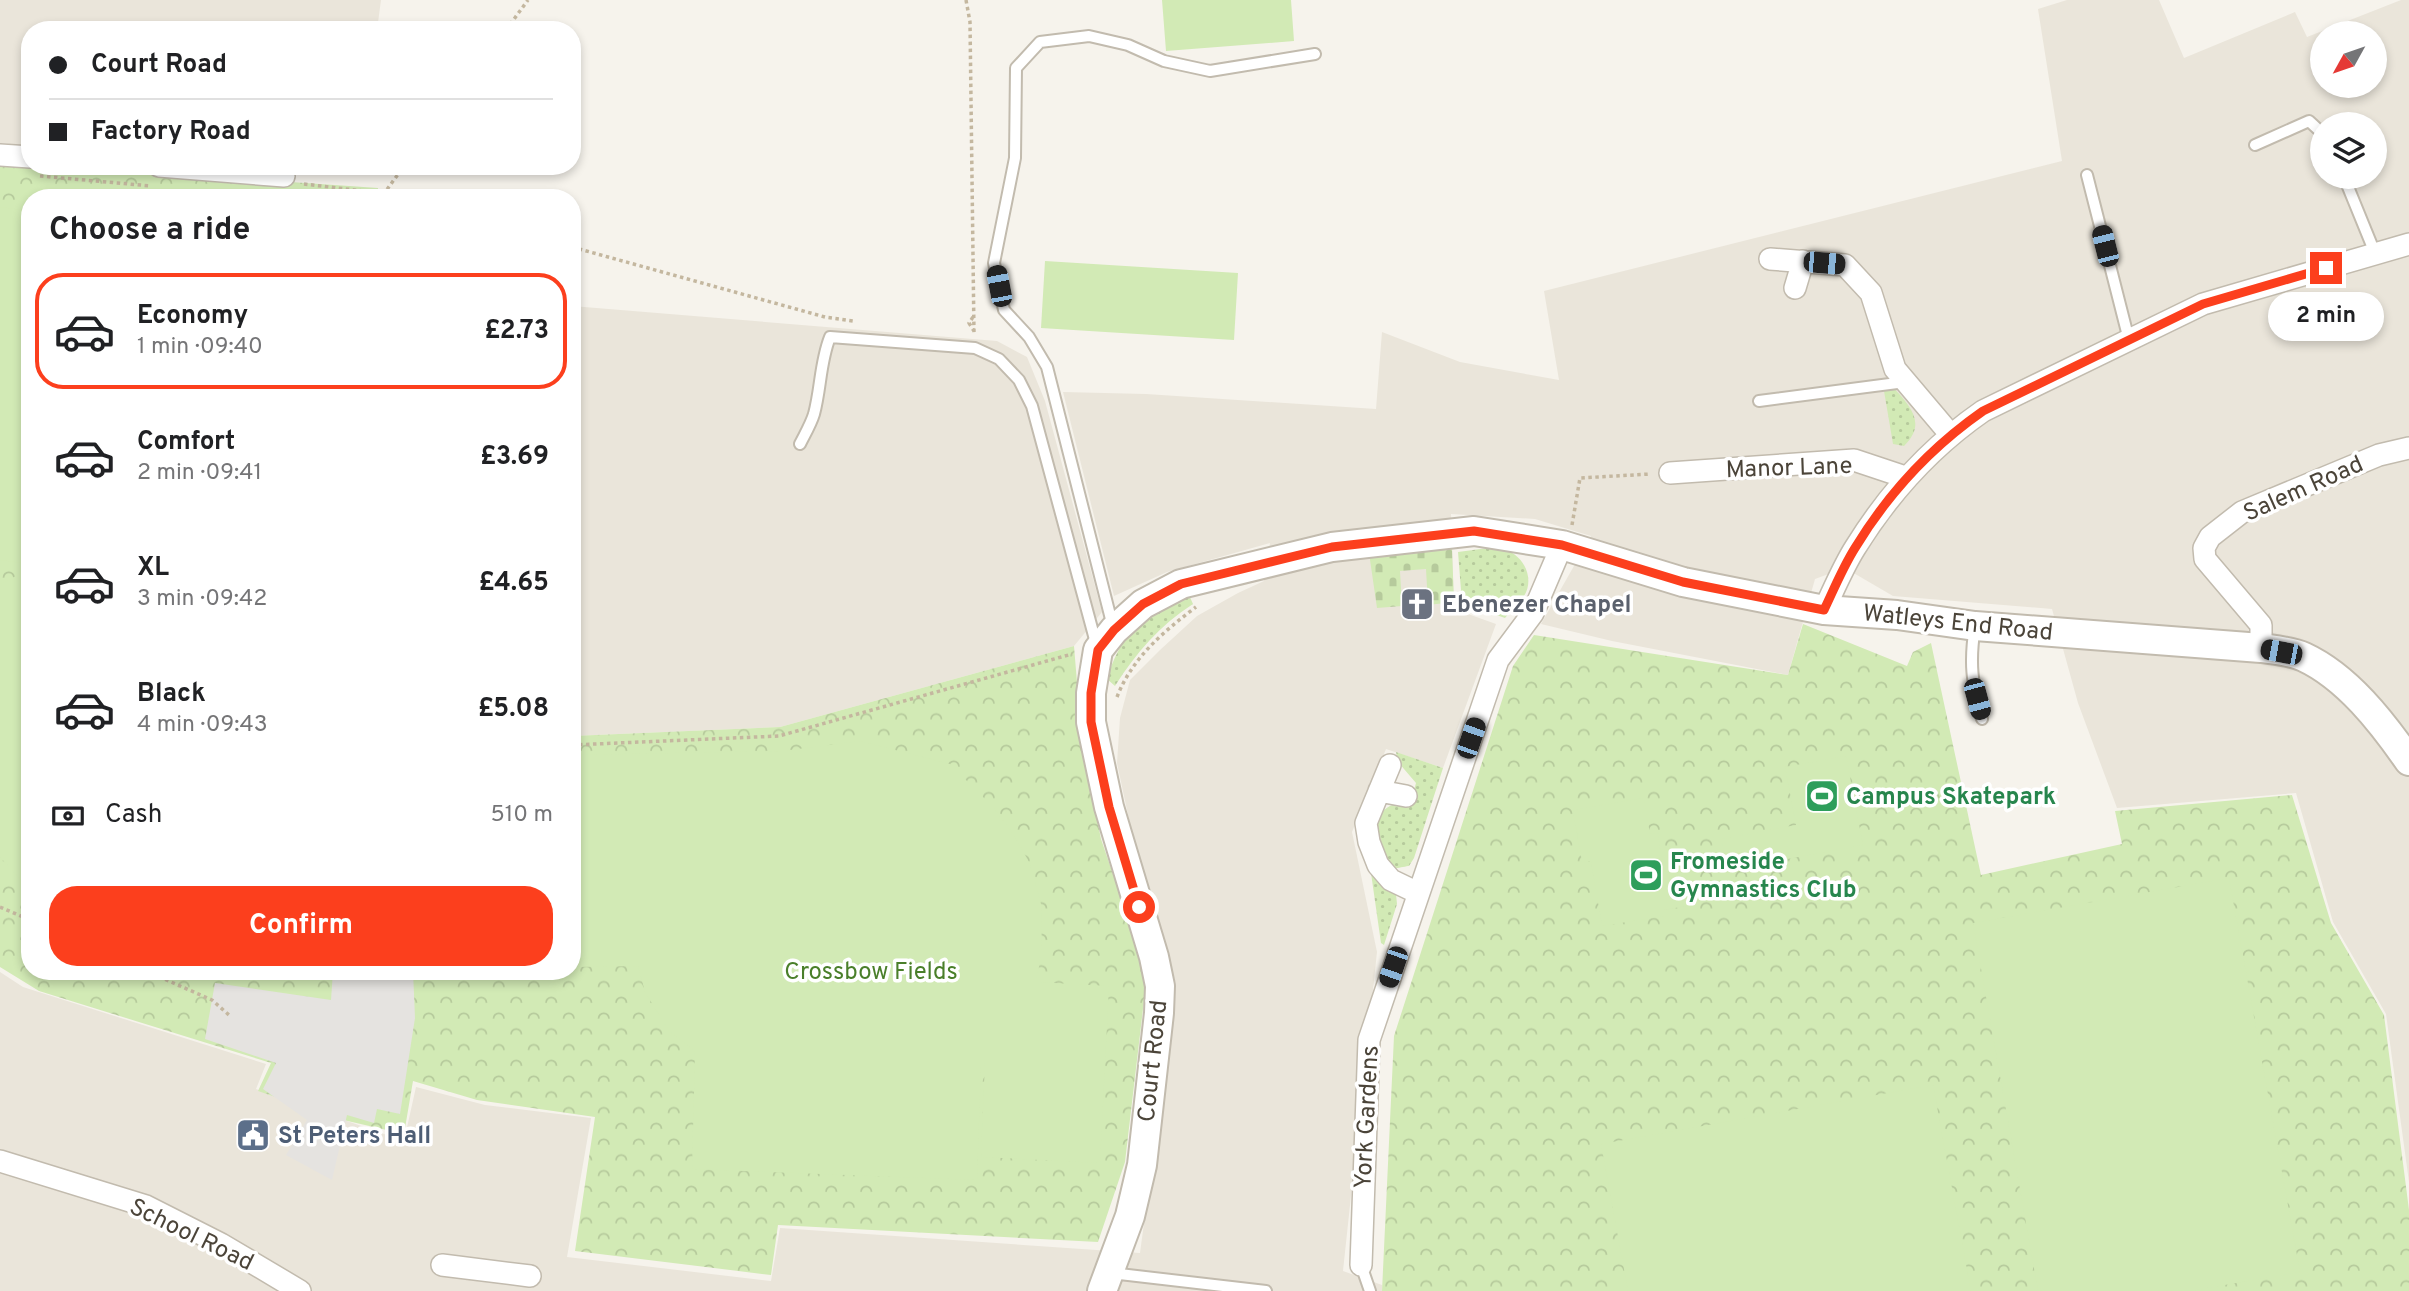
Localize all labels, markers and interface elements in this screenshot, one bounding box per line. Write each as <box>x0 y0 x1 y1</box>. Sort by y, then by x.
north arrow <box>2310 21 2387 98</box>
map controls <box>2310 21 2387 189</box>
text: Court Road <box>91 49 227 82</box>
button: layers <box>2310 112 2387 189</box>
text: Factory Road <box>91 116 251 149</box>
text: Choose a ride <box>49 211 250 251</box>
car <box>2090 223 2121 269</box>
car <box>1803 251 1846 275</box>
route end <box>2310 252 2342 284</box>
car <box>985 263 1014 309</box>
callout: 2 min <box>2268 292 2384 342</box>
icon: car <box>53 300 116 363</box>
text: Economy <box>137 300 248 333</box>
text: 2 min <box>2296 302 2356 331</box>
text: £2.73 <box>484 315 549 348</box>
text: 1 min · 09:40 <box>137 333 263 362</box>
icon: car <box>53 426 116 489</box>
text: Comfort <box>137 426 235 459</box>
text: £3.69 <box>480 441 549 474</box>
street label: Salem Road <box>2239 450 2368 530</box>
street label: Manor Lane <box>1725 452 1853 486</box>
text: 2 min · 09:41 <box>137 459 262 488</box>
icon: car <box>53 552 116 615</box>
text: XL <box>137 552 169 585</box>
text: £4.65 <box>478 567 549 600</box>
text: 3 min · 09:42 <box>137 585 267 614</box>
church icon: Ebenezer Chapel <box>1398 585 1436 623</box>
place label: Ebenezer Chapel <box>1442 591 1632 621</box>
street label: Watleys End Road <box>1861 599 2054 649</box>
car <box>2259 638 2304 666</box>
car <box>1962 676 1993 722</box>
icon: car <box>53 678 116 741</box>
text: Black <box>137 678 206 711</box>
text: £5.08 <box>478 693 549 726</box>
text: 4 min · 09:43 <box>137 711 268 740</box>
car <box>1455 715 1488 761</box>
sports icon: Campus Skatepark <box>1803 777 1841 815</box>
place label: Campus Skatepark <box>1846 783 2056 813</box>
icon: cash <box>49 797 87 835</box>
text: Cash <box>105 799 162 832</box>
text: 510 m <box>490 801 553 830</box>
place label: Fromeside Gymnastics Club <box>1670 848 1857 906</box>
sports icon: Fromeside Gymnastics Club <box>1627 856 1665 894</box>
button: Confirm <box>49 886 553 966</box>
route start <box>1123 891 1155 923</box>
car <box>1377 944 1410 990</box>
park label: Crossbow Fields <box>784 958 958 988</box>
street label: Court Road <box>1133 999 1175 1124</box>
street label: York Gardens <box>1349 1045 1387 1190</box>
public building icon: St Peters Hall <box>234 1116 272 1154</box>
place label: St Peters Hall <box>278 1122 431 1152</box>
street label: School Road <box>124 1193 258 1279</box>

